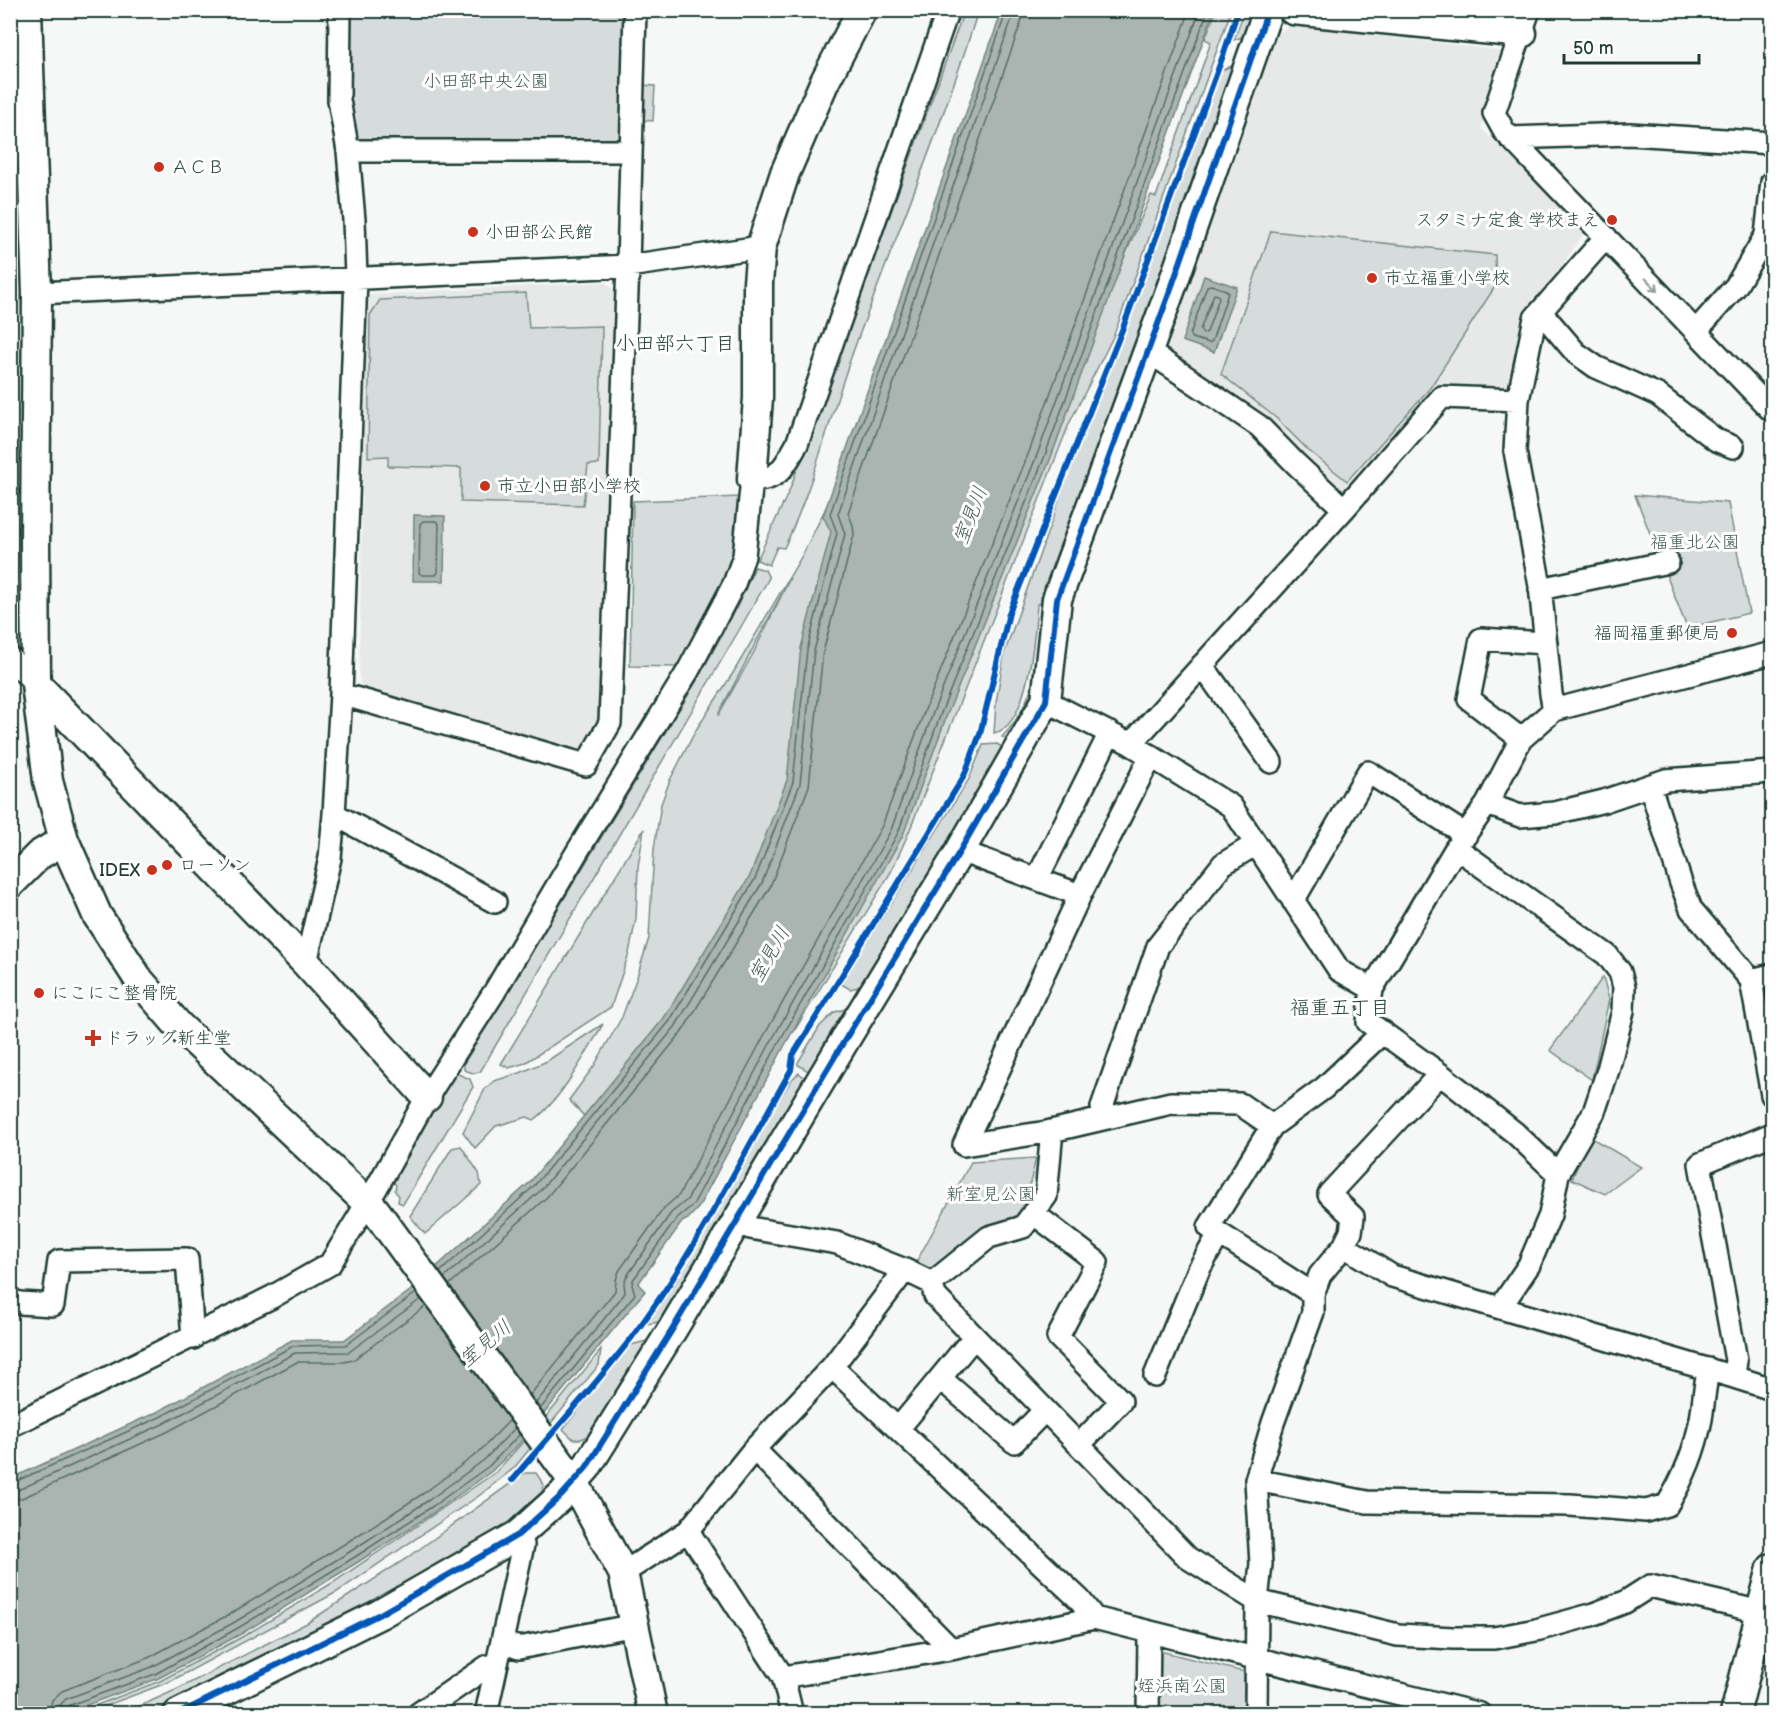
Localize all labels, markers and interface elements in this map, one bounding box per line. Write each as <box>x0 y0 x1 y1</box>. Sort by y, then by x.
scale bar <box>1564 27 1699 65</box>
text: 50 m <box>1573 38 1614 59</box>
park label: 小田部中央公園 <box>423 71 549 92</box>
place label: ＡＣＢ <box>171 157 225 178</box>
marker: ＡＣＢ <box>152 160 166 174</box>
place label: スタミナ定食 学校まえ <box>1415 210 1600 231</box>
marker: スタミナ定食 学校まえ <box>1605 213 1619 227</box>
place label: 小田部公民館 <box>485 222 593 243</box>
marker: 小田部公民館 <box>466 225 480 239</box>
place label: 市立福重小学校 <box>1384 268 1510 289</box>
marker: 市立福重小学校 <box>1365 271 1379 285</box>
one-way arrow <box>1644 277 1658 292</box>
district label: 小田部六丁目 <box>615 332 735 356</box>
place label: 市立小田部小学校 <box>497 476 641 497</box>
marker: 市立小田部小学校 <box>478 479 492 493</box>
water label: 室見川 <box>949 483 993 548</box>
park label: 福重北公園 <box>1650 532 1740 553</box>
place label: 福岡福重郵便局 <box>1594 623 1720 644</box>
marker: 福岡福重郵便局 <box>1725 626 1739 640</box>
place label: ローソン <box>179 855 251 876</box>
marker: ローソン <box>160 858 174 872</box>
place label: IDEX <box>99 860 141 881</box>
marker: IDEX <box>145 863 159 877</box>
water label: 室見川 <box>744 923 795 986</box>
place label: にこにこ整骨院 <box>51 983 177 1004</box>
marker: にこにこ整骨院 <box>32 986 46 1000</box>
district label: 福重五丁目 <box>1290 996 1390 1020</box>
place label: ドラッグ新生堂 <box>105 1028 231 1049</box>
marker: ドラッグ新生堂 <box>86 1031 100 1045</box>
park label: 新室見公園 <box>946 1184 1036 1205</box>
water label: 室見川 <box>455 1315 516 1372</box>
park label: 姪浜南公園 <box>1137 1676 1227 1697</box>

